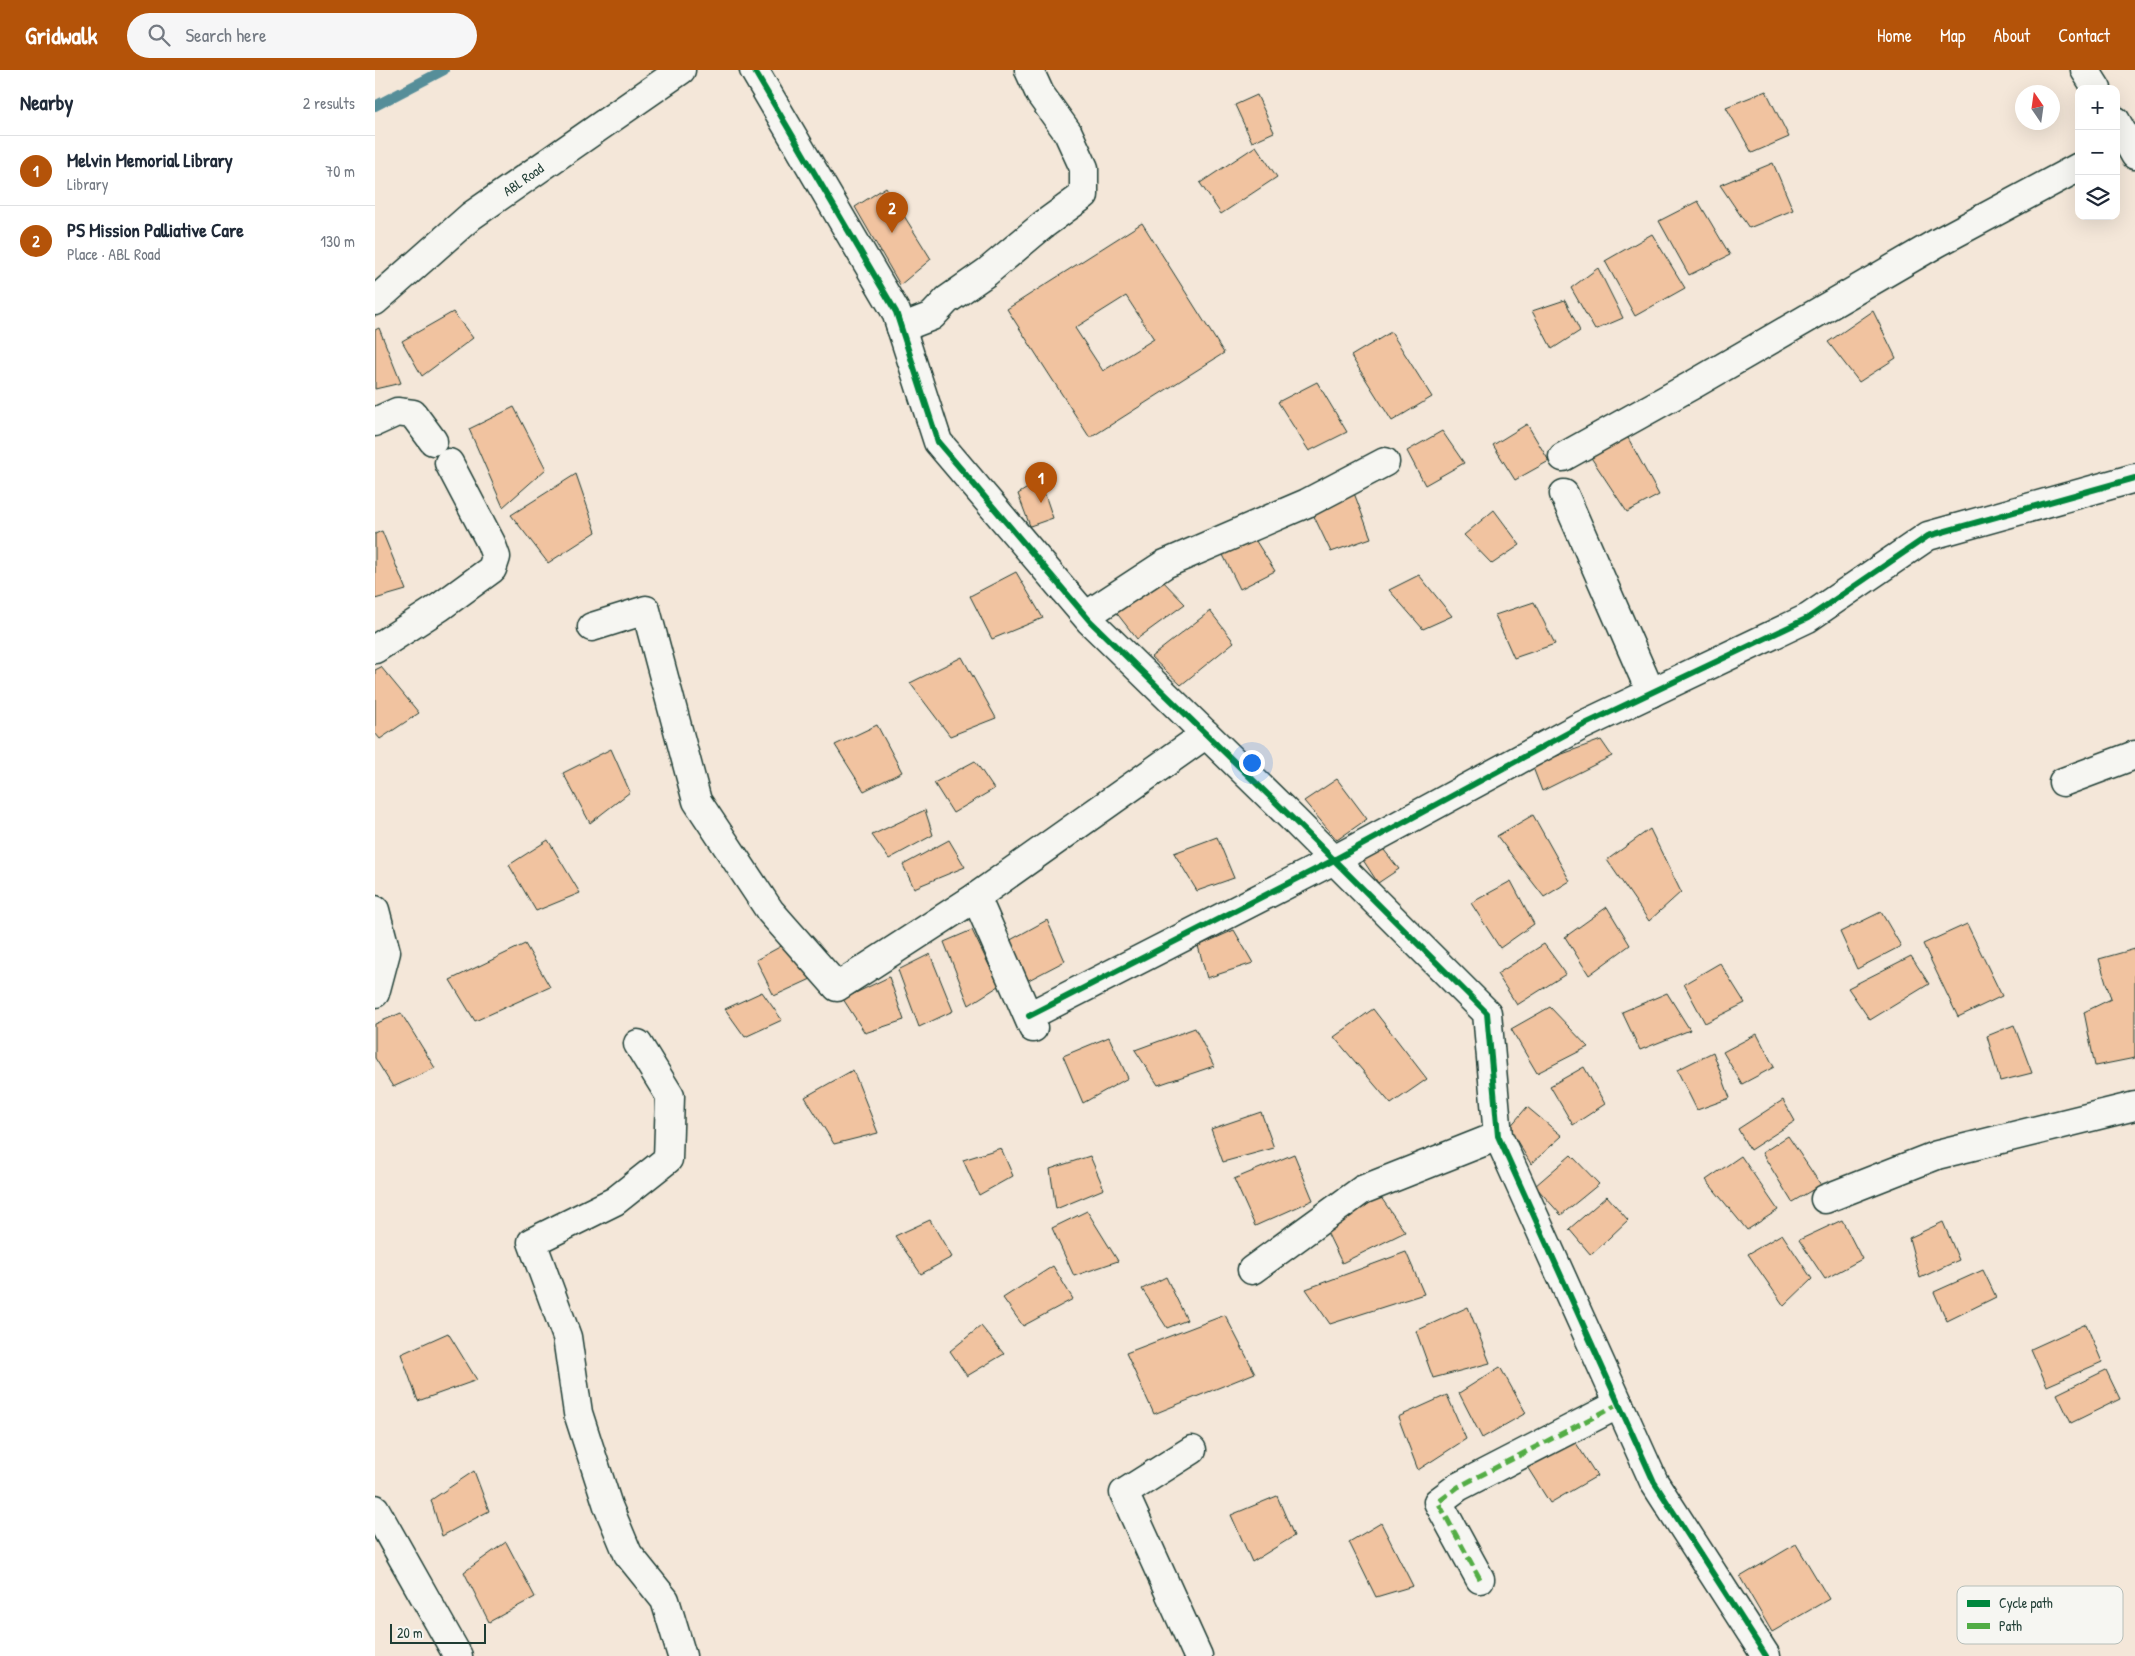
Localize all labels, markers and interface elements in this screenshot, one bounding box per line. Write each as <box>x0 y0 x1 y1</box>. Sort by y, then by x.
search box <box>127 13 477 58</box>
text: Gridwalk <box>25 19 97 51</box>
icon: search <box>145 21 173 49</box>
text: Search here <box>185 22 267 48</box>
text: Home <box>1877 23 1912 48</box>
text: Map <box>1940 23 1965 48</box>
text: About <box>1993 23 2030 48</box>
text: Contact <box>2058 23 2110 48</box>
north arrow <box>2015 85 2060 130</box>
map controls <box>2075 85 2120 220</box>
button: + <box>2075 85 2120 130</box>
text: Nearby <box>20 88 73 117</box>
text: 2 results <box>303 92 355 114</box>
button: − <box>2075 130 2120 175</box>
text: Melvin Memorial Library <box>67 147 233 173</box>
street label: ABL Road <box>499 158 548 200</box>
text: 1 <box>33 160 39 182</box>
text: 70 m <box>325 160 355 182</box>
text: Library <box>67 173 109 195</box>
button: layers <box>2075 175 2120 220</box>
pin: 2 <box>876 192 908 233</box>
text: PS Mission Palliative Care <box>67 217 244 243</box>
text: 2 <box>32 230 40 252</box>
text: 130 m <box>320 230 355 252</box>
text: Place · ABL Road <box>67 243 160 265</box>
pin: 1 <box>1025 462 1057 503</box>
your location <box>1239 750 1265 776</box>
legend <box>1957 1586 2123 1644</box>
text: Cycle path <box>1999 1593 2053 1613</box>
text: Path <box>1999 1616 2022 1635</box>
scale bar <box>390 1621 486 1644</box>
text: 20 m <box>397 1623 423 1642</box>

